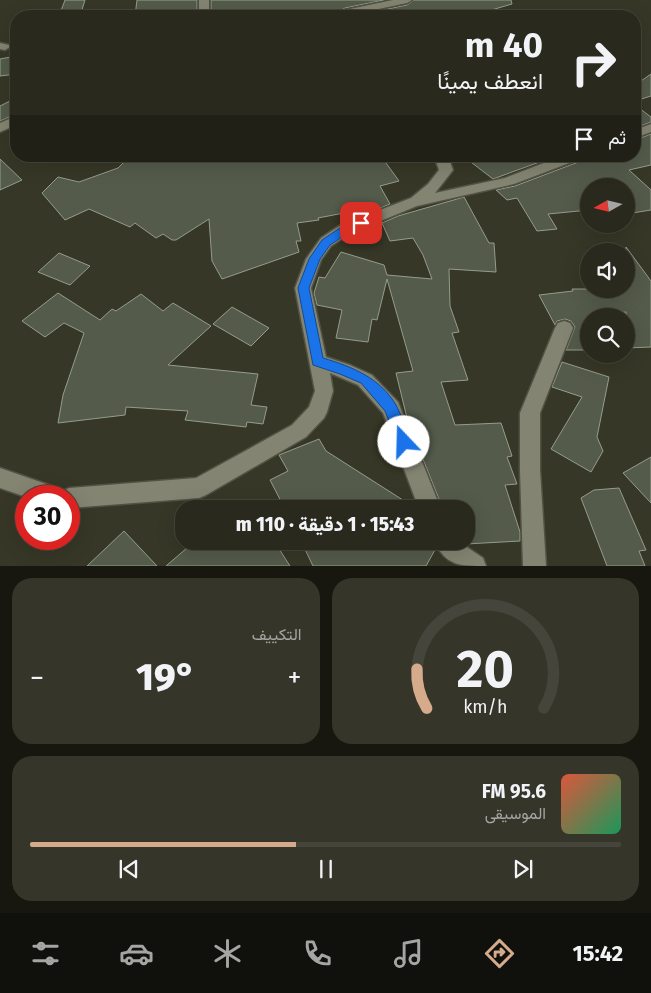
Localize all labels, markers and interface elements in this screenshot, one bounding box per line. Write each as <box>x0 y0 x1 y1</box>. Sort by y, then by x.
text: 40 m <box>465 24 543 66</box>
icon: right <box>561 30 626 95</box>
text: انعطف يمينًا <box>437 68 543 95</box>
icon: arrive <box>570 125 598 153</box>
text: ثم <box>608 126 626 149</box>
north arrow <box>580 178 635 232</box>
map controls <box>580 178 635 363</box>
pin <box>340 202 382 244</box>
icon: arrive <box>347 209 375 237</box>
button: sound <box>580 243 635 298</box>
button: search <box>580 308 635 363</box>
position arrow <box>377 415 429 467</box>
speed limit sign: 30 <box>15 485 80 550</box>
text: 15:43 · 1 دقيقة · 110 m <box>236 513 414 536</box>
text: التكييف <box>252 625 302 644</box>
text: 20 <box>457 638 514 701</box>
text: 19° <box>136 654 195 700</box>
text: − <box>30 661 44 694</box>
text: + <box>288 661 302 694</box>
text: km/h <box>463 696 507 718</box>
text: 95.6 FM <box>482 780 546 803</box>
text: الموسيقى <box>485 804 546 823</box>
icon: previous <box>115 855 143 883</box>
icon: pause <box>312 855 340 883</box>
icon: next <box>509 855 537 883</box>
icon: filters <box>28 936 63 971</box>
icon: car <box>119 936 154 971</box>
icon: climate <box>210 936 245 971</box>
icon: phone <box>300 936 335 971</box>
icon: music <box>391 936 426 971</box>
icon: directions <box>482 936 517 971</box>
text: 15:42 <box>573 940 623 967</box>

